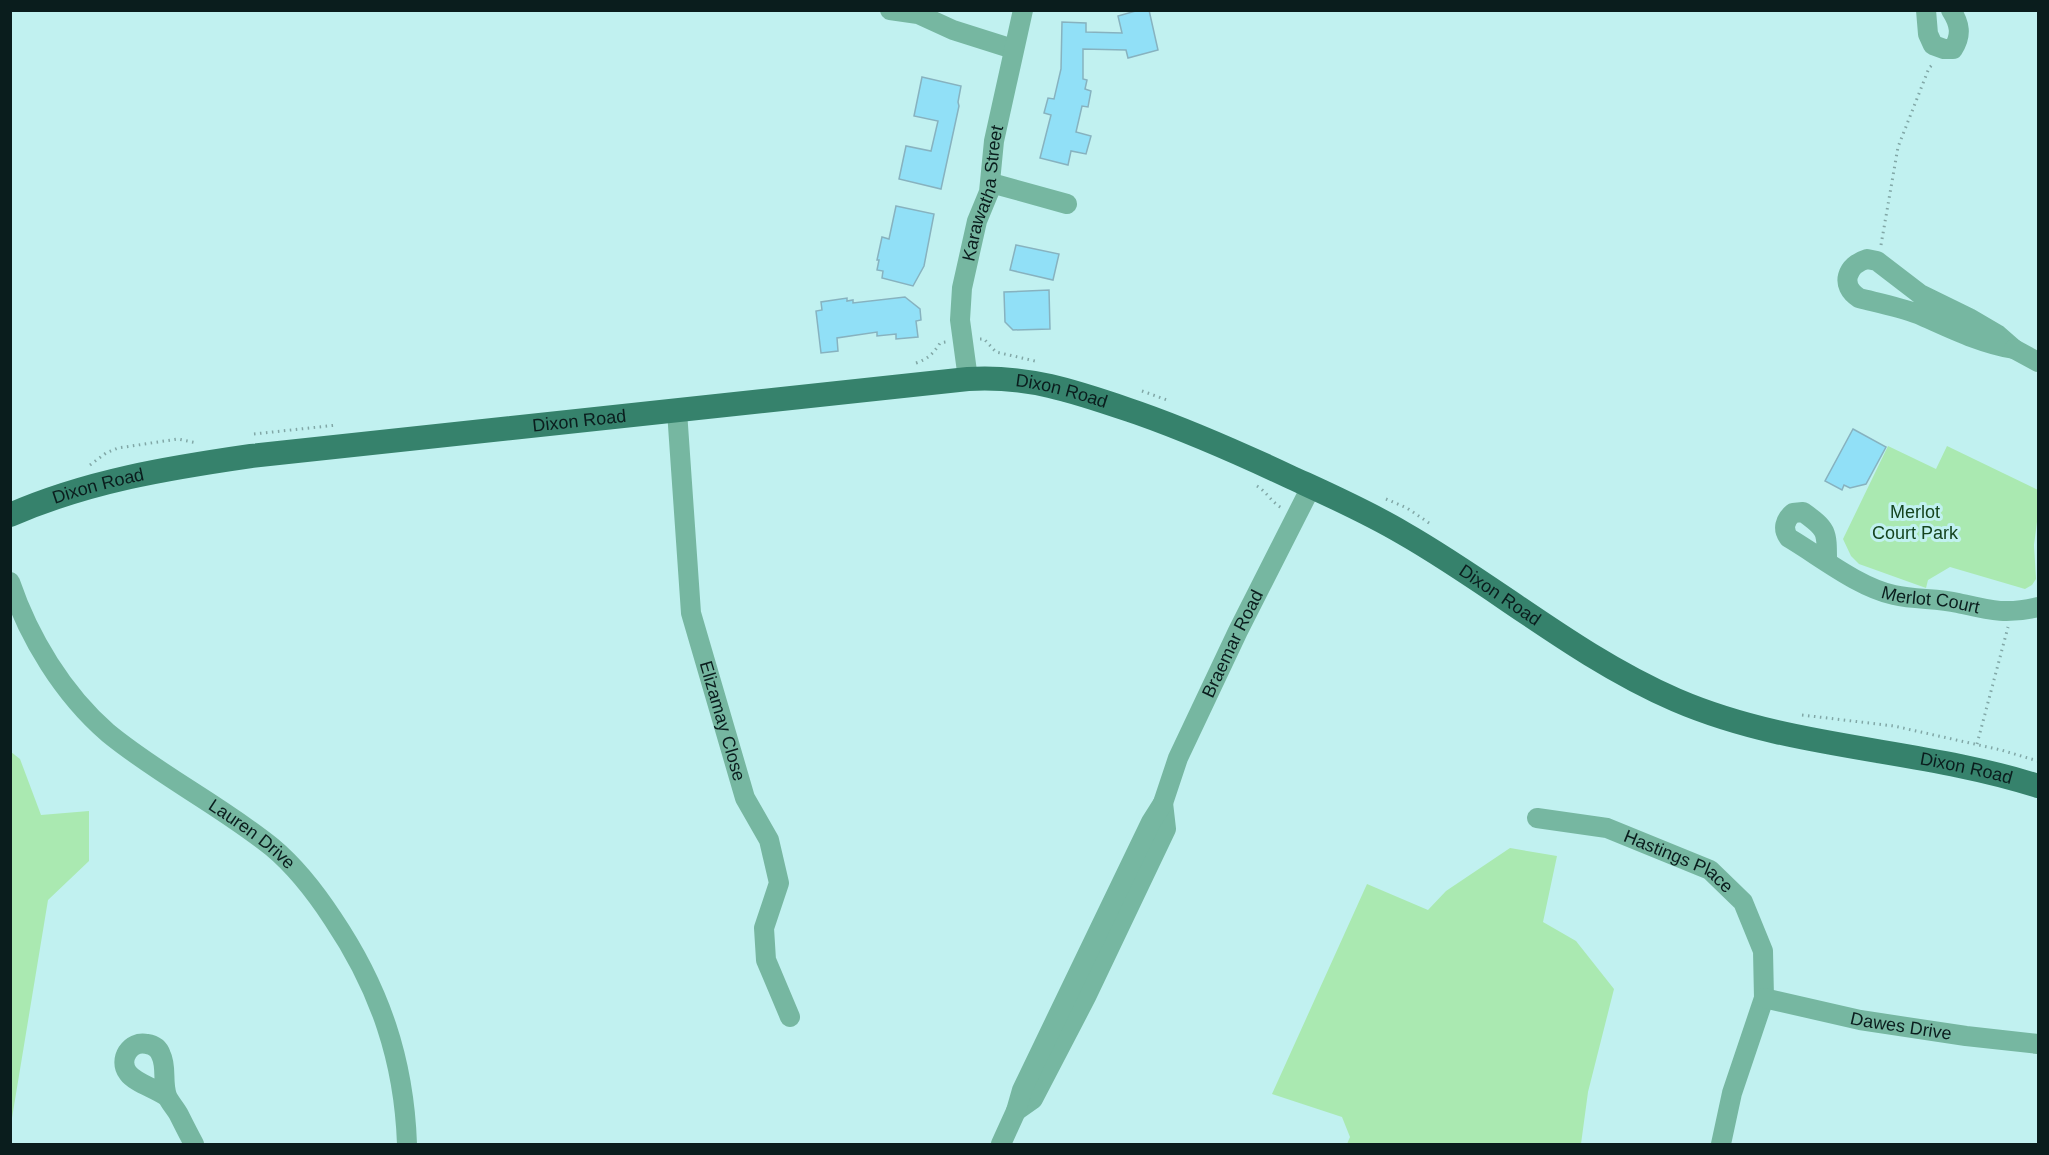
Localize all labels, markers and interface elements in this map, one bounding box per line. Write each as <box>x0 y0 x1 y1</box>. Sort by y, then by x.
street label: Karawatha Street <box>958 123 1007 263</box>
street label: Dixon Road <box>1015 370 1110 412</box>
street label: Dixon Road <box>531 406 627 436</box>
street label: Dixon Road <box>50 464 146 508</box>
park label: Merlot Court Park <box>1872 502 1959 543</box>
street label: Dixon Road <box>1455 560 1545 630</box>
street label: Merlot Court <box>1879 582 1981 618</box>
street label: Braemar Road <box>1198 587 1267 701</box>
street label: Elizamay Close <box>696 659 750 783</box>
street label: Dixon Road <box>1918 749 2015 788</box>
street label: Lauren Drive <box>205 795 299 873</box>
street label: Hastings Place <box>1621 826 1737 897</box>
street label: Dawes Drive <box>1848 1008 1953 1044</box>

